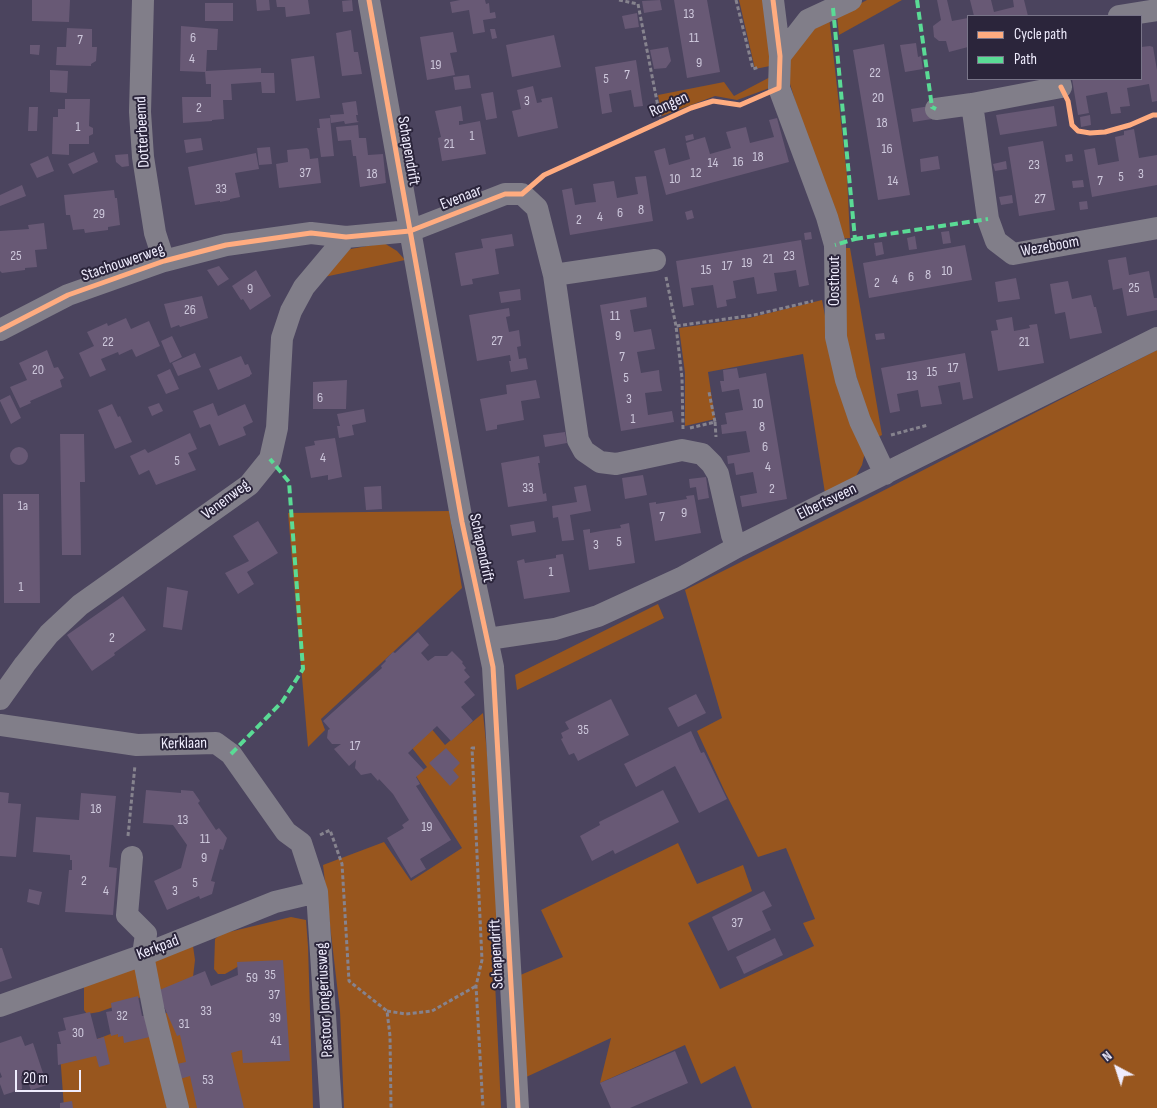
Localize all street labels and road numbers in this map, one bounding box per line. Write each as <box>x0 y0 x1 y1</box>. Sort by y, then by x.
street label: Rongen <box>647 88 691 122</box>
street label: Dotterbeemd <box>132 96 154 168</box>
street label: Schapendrift <box>392 115 424 187</box>
street label: Evenaar <box>438 181 484 215</box>
street label: Wezeboom <box>1019 232 1081 262</box>
street label: Stachouwerweg <box>79 240 167 286</box>
street label: Oosthout <box>825 256 845 306</box>
street label: Venenweg <box>198 476 254 524</box>
street label: Elbertsveen <box>794 479 860 525</box>
street label: Schapendrift <box>464 512 498 584</box>
street label: Kerklaan <box>161 734 207 754</box>
street label: Schapendrift <box>486 919 508 989</box>
street label: Kerkpad <box>134 931 182 965</box>
street label: Pastoor Jongeriusweg <box>312 942 338 1058</box>

